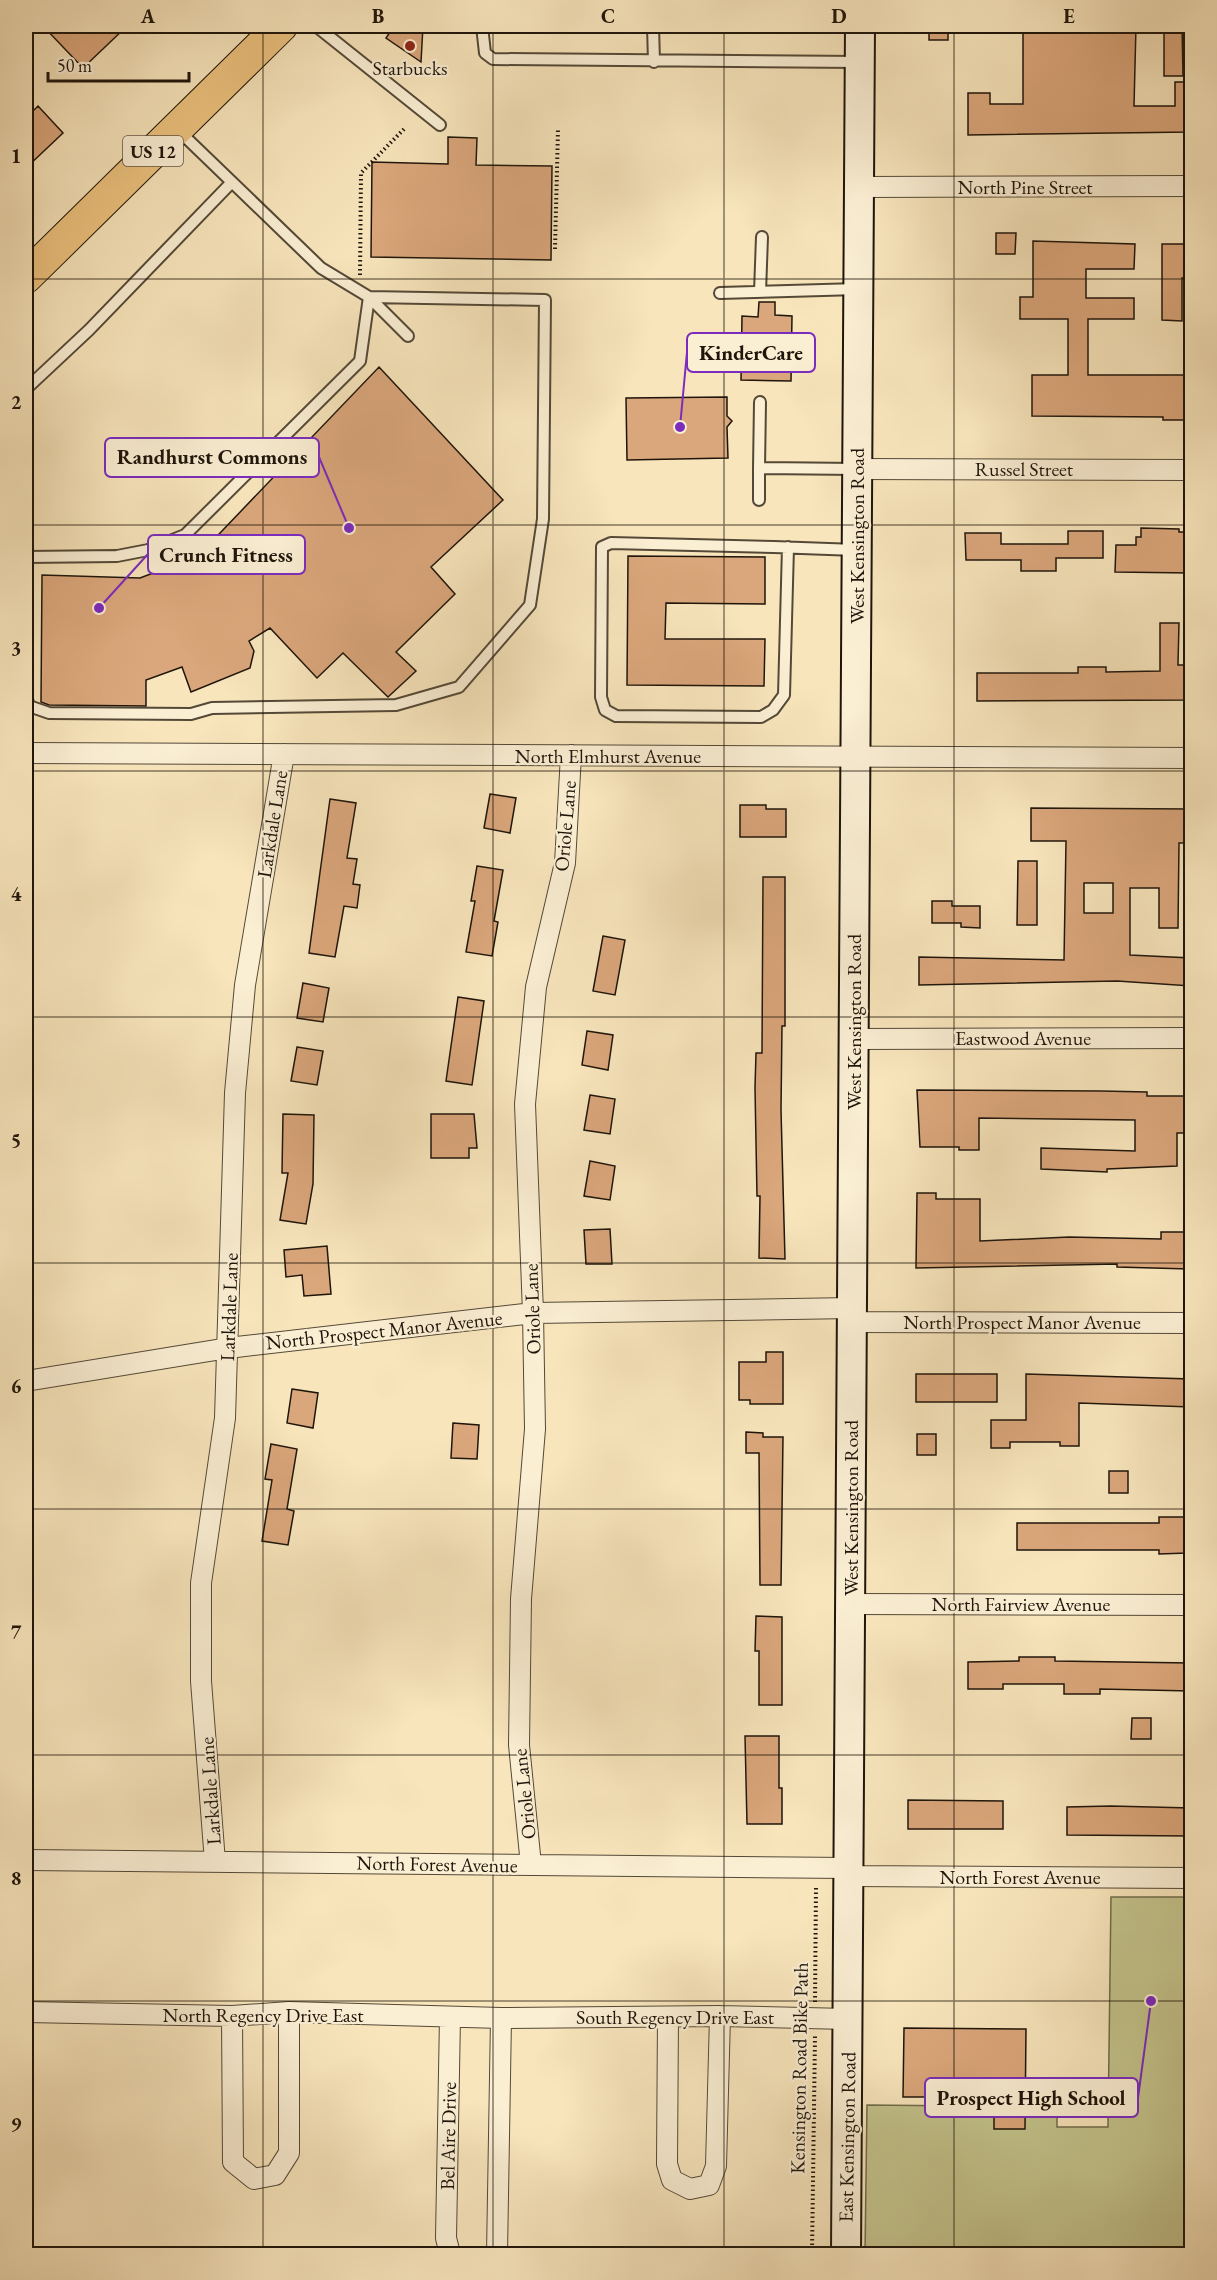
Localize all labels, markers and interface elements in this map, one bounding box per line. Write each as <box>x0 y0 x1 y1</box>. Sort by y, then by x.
text: A <box>140 3 156 29</box>
text: B <box>372 3 384 29</box>
text: C <box>601 3 615 29</box>
text: D <box>831 3 847 29</box>
text: E <box>1063 3 1075 29</box>
marker: Starbucks <box>403 39 417 53</box>
scale bar <box>48 45 189 83</box>
text: 50 m <box>57 54 92 77</box>
place label: Starbucks <box>372 55 448 81</box>
road number: US 12 <box>123 136 183 166</box>
text: 1 <box>11 143 21 169</box>
street label: North Pine Street <box>957 174 1093 200</box>
callout: KinderCare <box>687 333 815 372</box>
text: KinderCare <box>699 339 803 366</box>
text: 2 <box>11 389 22 415</box>
callout: Randhurst Commons <box>105 438 319 477</box>
text: Randhurst Commons <box>117 443 307 470</box>
street label: West Kensington Road <box>844 447 870 624</box>
street label: Russel Street <box>975 456 1074 482</box>
callout: Crunch Fitness <box>148 535 305 574</box>
text: Crunch Fitness <box>159 541 293 568</box>
text: 3 <box>11 635 21 661</box>
street label: North Elmhurst Avenue <box>515 743 701 769</box>
street label: Larkdale Lane <box>251 768 293 880</box>
street label: Oriole Lane <box>548 779 582 872</box>
text: 4 <box>11 881 22 907</box>
street label: West Kensington Road <box>841 933 867 1110</box>
street label: Eastwood Avenue <box>955 1025 1091 1051</box>
text: 5 <box>11 1127 21 1153</box>
street label: Larkdale Lane <box>214 1252 244 1362</box>
street label: Oriole Lane <box>517 1263 547 1355</box>
street label: North Prospect Manor Avenue <box>264 1305 504 1355</box>
street label: North Prospect Manor Avenue <box>903 1309 1141 1335</box>
text: 6 <box>11 1373 22 1399</box>
street label: West Kensington Road <box>838 1419 864 1596</box>
street label: North Fairview Avenue <box>932 1591 1111 1617</box>
text: 7 <box>11 1619 22 1645</box>
street label: Larkdale Lane <box>193 1736 227 1846</box>
street label: Oriole Lane <box>506 1747 542 1841</box>
street label: North Forest Avenue <box>356 1850 518 1878</box>
street label: North Forest Avenue <box>939 1864 1101 1890</box>
text: 8 <box>11 1865 21 1891</box>
street label: Kensington Road Bike Path <box>784 1962 814 2174</box>
street label: North Regency Drive East <box>163 2002 364 2028</box>
street label: South Regency Drive East <box>576 2004 775 2030</box>
street label: East Kensington Road <box>833 2051 862 2223</box>
callout: Prospect High School <box>925 2078 1138 2117</box>
street label: Bel Aire Drive <box>434 2081 462 2190</box>
text: Prospect High School <box>937 2084 1125 2111</box>
text: 9 <box>11 2111 22 2137</box>

